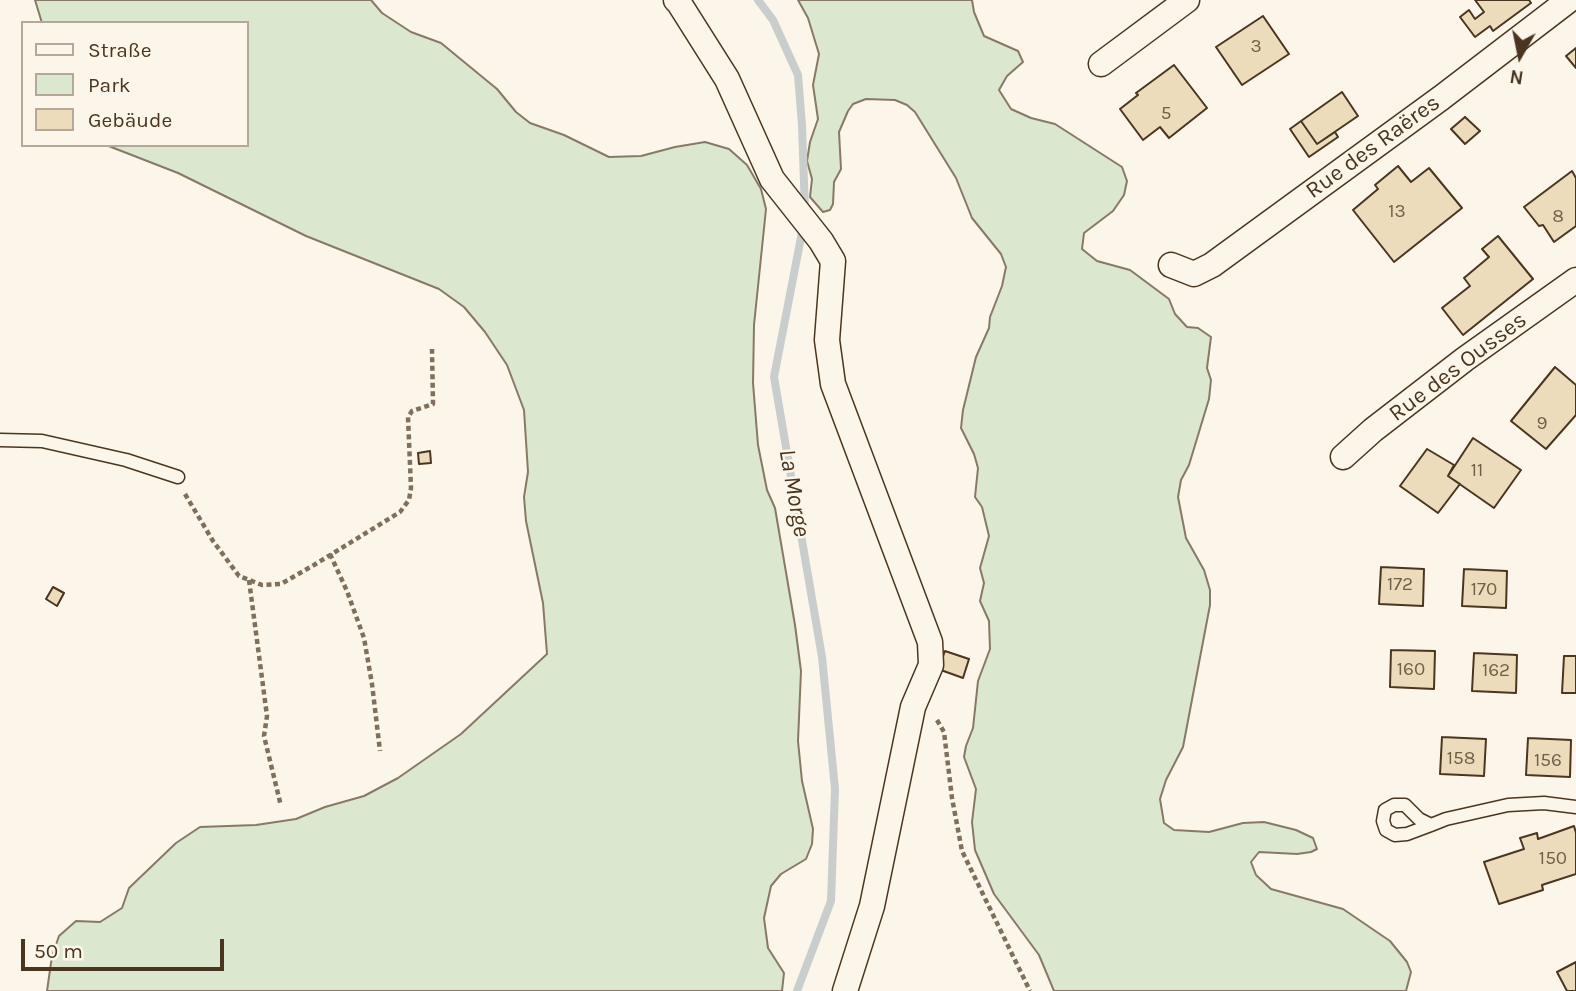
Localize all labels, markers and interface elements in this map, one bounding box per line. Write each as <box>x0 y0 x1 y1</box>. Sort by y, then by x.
legend <box>21 21 248 147</box>
north arrow <box>1485 21 1555 91</box>
house number: 3 <box>1250 36 1262 58</box>
text: Straße <box>88 38 151 62</box>
text: N <box>1508 65 1525 89</box>
text: Park <box>88 73 131 97</box>
street label: Rue des Raëres <box>1301 89 1445 205</box>
house number: 5 <box>1161 103 1171 125</box>
text: Gebäude <box>88 108 172 132</box>
house number: 13 <box>1388 201 1406 223</box>
house number: 8 <box>1552 206 1564 228</box>
street label: Rue des Ousses <box>1384 306 1532 428</box>
house number: 9 <box>1536 413 1548 435</box>
water label: La Morge <box>772 447 816 539</box>
house number: 11 <box>1471 460 1483 482</box>
house number: 172 <box>1387 574 1413 596</box>
house number: 170 <box>1471 579 1497 601</box>
house number: 160 <box>1397 659 1425 681</box>
house number: 162 <box>1482 660 1510 682</box>
house number: 158 <box>1447 748 1475 770</box>
house number: 156 <box>1534 750 1562 772</box>
house number: 150 <box>1539 848 1567 870</box>
scale bar <box>24 925 228 969</box>
text: 50 m <box>34 939 83 963</box>

